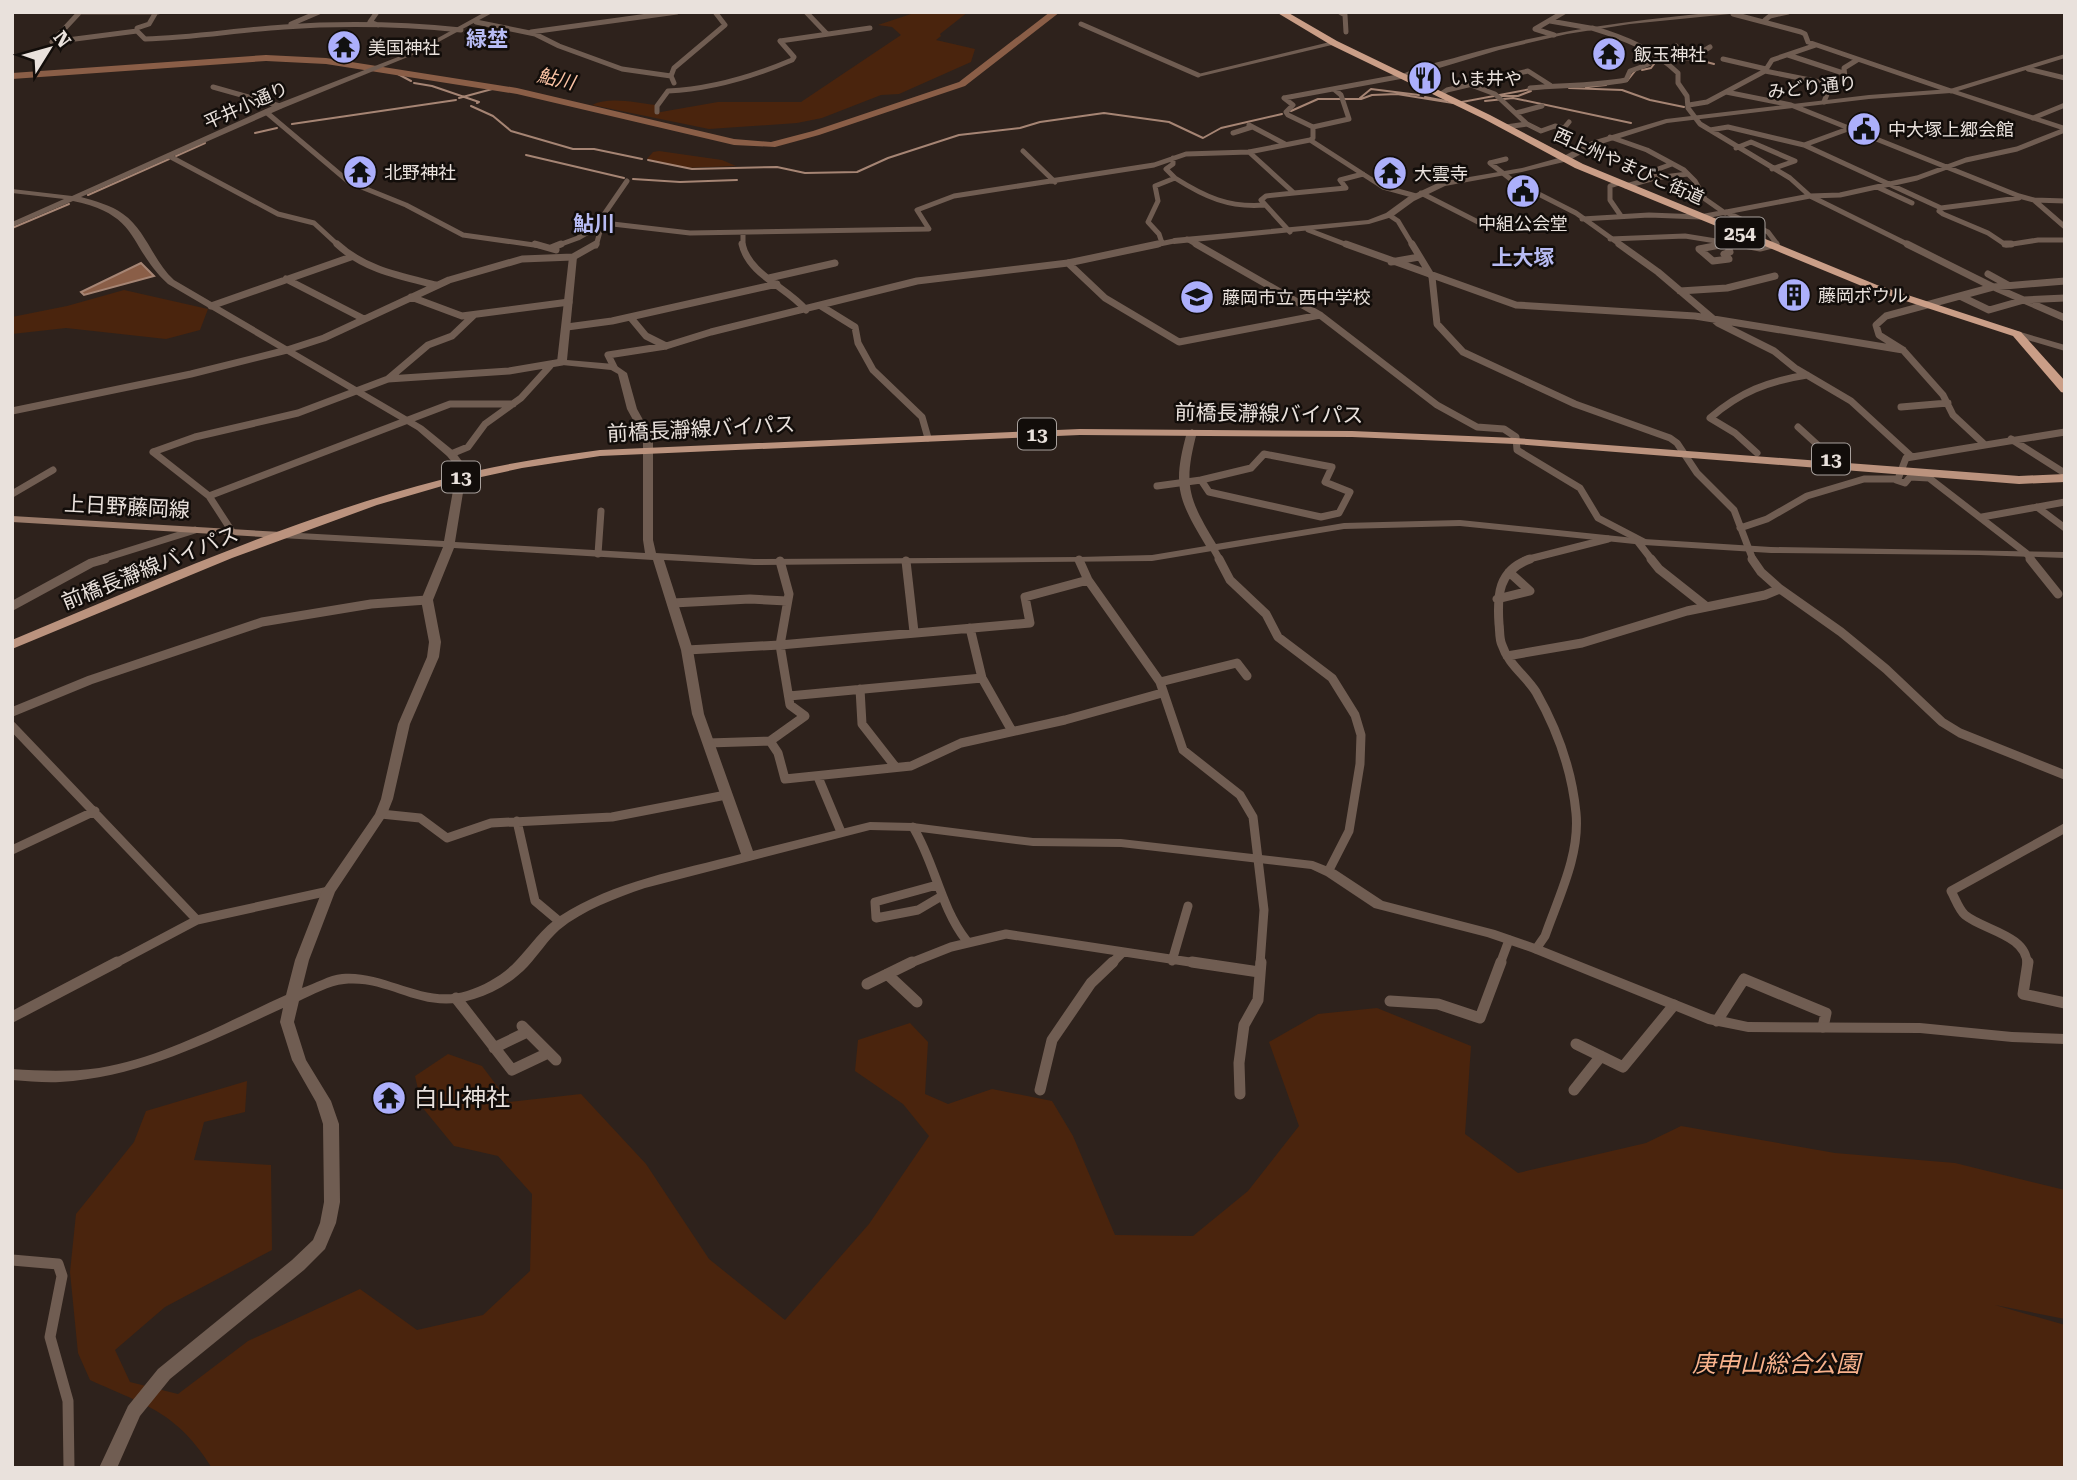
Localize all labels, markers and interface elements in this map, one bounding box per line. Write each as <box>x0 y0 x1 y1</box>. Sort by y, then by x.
north arrow <box>14 14 84 84</box>
text: N <box>49 26 76 52</box>
district label: 緑埜 <box>466 27 508 51</box>
temple icon: 美国神社 <box>325 28 363 66</box>
temple icon: 飯玉神社 <box>1590 35 1628 73</box>
place label: 美国神社 <box>368 37 440 58</box>
place label: 飯玉神社 <box>1634 44 1706 65</box>
restaurant icon: いま井や <box>1406 59 1444 97</box>
water label: 鮎川 <box>535 64 579 95</box>
place label: いま井や <box>1450 68 1522 89</box>
street label: みどり通り <box>1766 72 1858 102</box>
street label: 平井小通り <box>201 77 291 133</box>
public building icon: 中大塚上郷会館 <box>1845 110 1883 148</box>
place label: 中大塚上郷会館 <box>1888 119 2014 140</box>
street label: 西上州やまびこ街道 <box>1551 123 1707 209</box>
temple icon: 北野神社 <box>341 153 379 191</box>
temple icon: 大雲寺 <box>1371 154 1409 192</box>
place label: 北野神社 <box>384 162 456 183</box>
place label: 大雲寺 <box>1414 163 1468 184</box>
public building icon: 中組公会堂 <box>1504 172 1542 210</box>
district label: 鮎川 <box>573 212 615 236</box>
place label: 中組公会堂 <box>1478 213 1568 234</box>
road number: 254 <box>1716 218 1764 248</box>
district label: 上大塚 <box>1492 246 1555 270</box>
building icon: 藤岡ボウル <box>1775 276 1813 314</box>
school or university icon: 藤岡市立 西中学校 <box>1178 278 1216 316</box>
place label: 藤岡ボウル <box>1818 285 1908 306</box>
place label: 藤岡市立 西中学校 <box>1222 287 1371 308</box>
street label: 前橋長瀞線バイパス <box>1175 400 1363 428</box>
street label: 前橋長瀞線バイパス <box>606 412 796 446</box>
road number: 13 <box>1018 418 1056 449</box>
road number: 13 <box>1812 444 1850 474</box>
road number: 13 <box>442 462 480 492</box>
street label: 上日野藤岡線 <box>63 492 191 522</box>
street label: 前橋長瀞線バイパス <box>58 522 242 614</box>
temple icon: 白山神社 <box>370 1079 408 1117</box>
place label: 白山神社 <box>414 1084 510 1112</box>
park label: 庚申山総合公園 <box>1692 1350 1863 1378</box>

